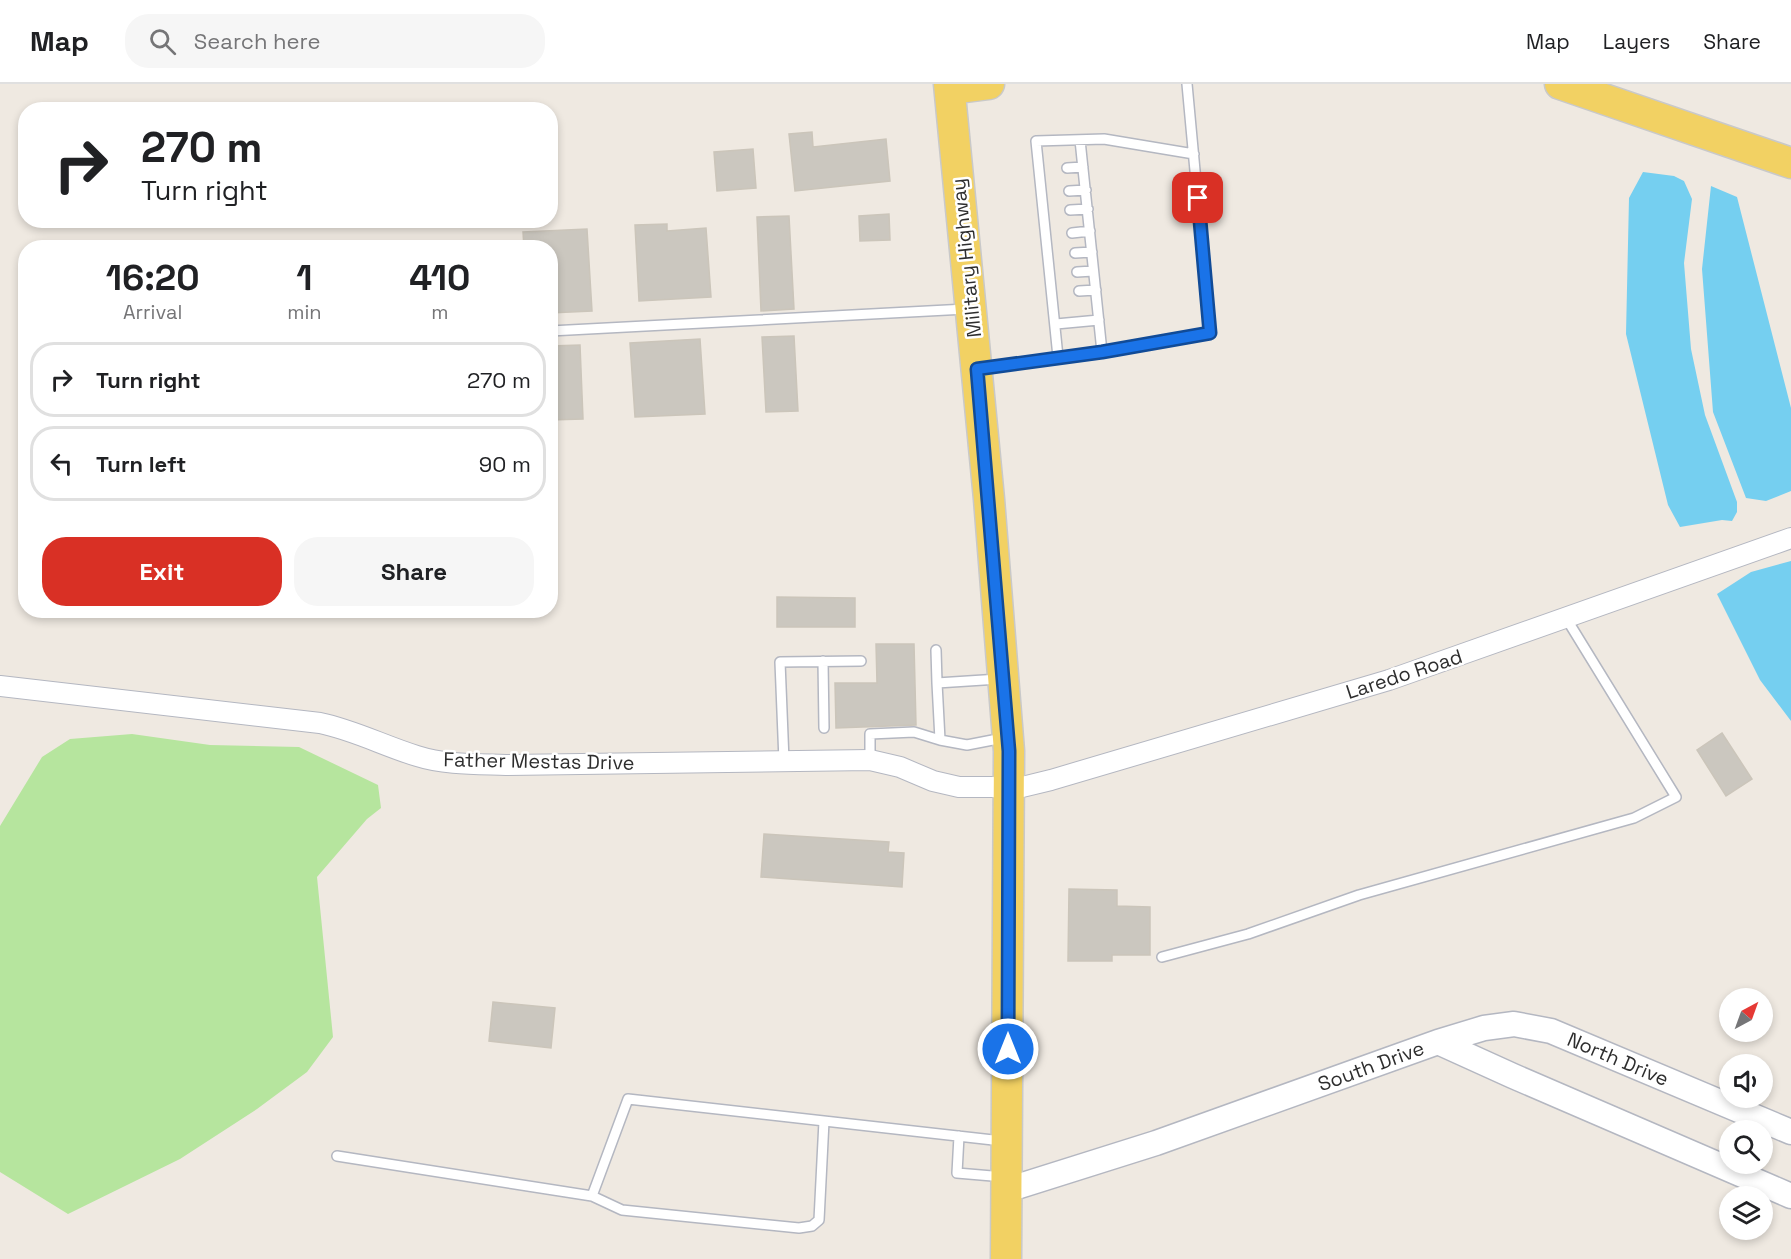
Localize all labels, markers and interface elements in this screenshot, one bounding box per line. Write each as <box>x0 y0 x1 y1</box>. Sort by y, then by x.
search box <box>125 14 545 68</box>
text: Map <box>30 23 89 59</box>
icon: search <box>146 25 179 58</box>
text: Search here <box>194 27 321 55</box>
text: Map <box>1526 28 1570 55</box>
text: Layers <box>1603 28 1670 55</box>
text: Share <box>1703 28 1761 55</box>
text: 270 m <box>141 121 262 174</box>
icon: right <box>42 126 120 204</box>
pin <box>1172 172 1223 223</box>
text: Turn right <box>141 173 268 208</box>
street label: Military Highway <box>945 177 987 339</box>
icon: arrive <box>1181 181 1214 214</box>
text: 16:20 <box>106 255 200 301</box>
text: 1 <box>296 255 313 301</box>
text: 410 <box>409 255 470 301</box>
text: Arrival <box>123 299 182 325</box>
text: min <box>287 299 322 325</box>
text: m <box>431 299 448 325</box>
icon: right <box>45 363 78 396</box>
text: Turn right <box>96 366 201 394</box>
text: 270 m <box>467 366 531 394</box>
icon: left <box>45 447 78 480</box>
text: Turn left <box>96 450 186 478</box>
text: 90 m <box>479 450 531 478</box>
button: Exit <box>42 537 282 606</box>
button: Share <box>294 537 534 606</box>
street label: Laredo Road <box>1342 643 1466 705</box>
street label: Father Mestas Drive <box>443 746 635 776</box>
north arrow <box>1719 988 1773 1042</box>
map controls <box>1719 988 1773 1240</box>
position arrow <box>976 1017 1040 1081</box>
street label: North Drive <box>1563 1026 1673 1092</box>
street label: South Drive <box>1314 1035 1428 1097</box>
button: sound <box>1719 1054 1773 1108</box>
button: search <box>1719 1120 1773 1174</box>
button: layers <box>1719 1186 1773 1240</box>

